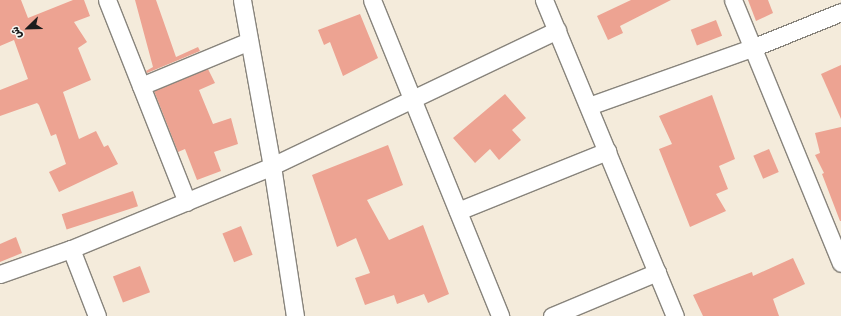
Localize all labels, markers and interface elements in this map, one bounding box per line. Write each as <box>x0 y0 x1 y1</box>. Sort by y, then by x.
north arrow <box>8 8 48 48</box>
text: ش <box>6 24 28 42</box>

